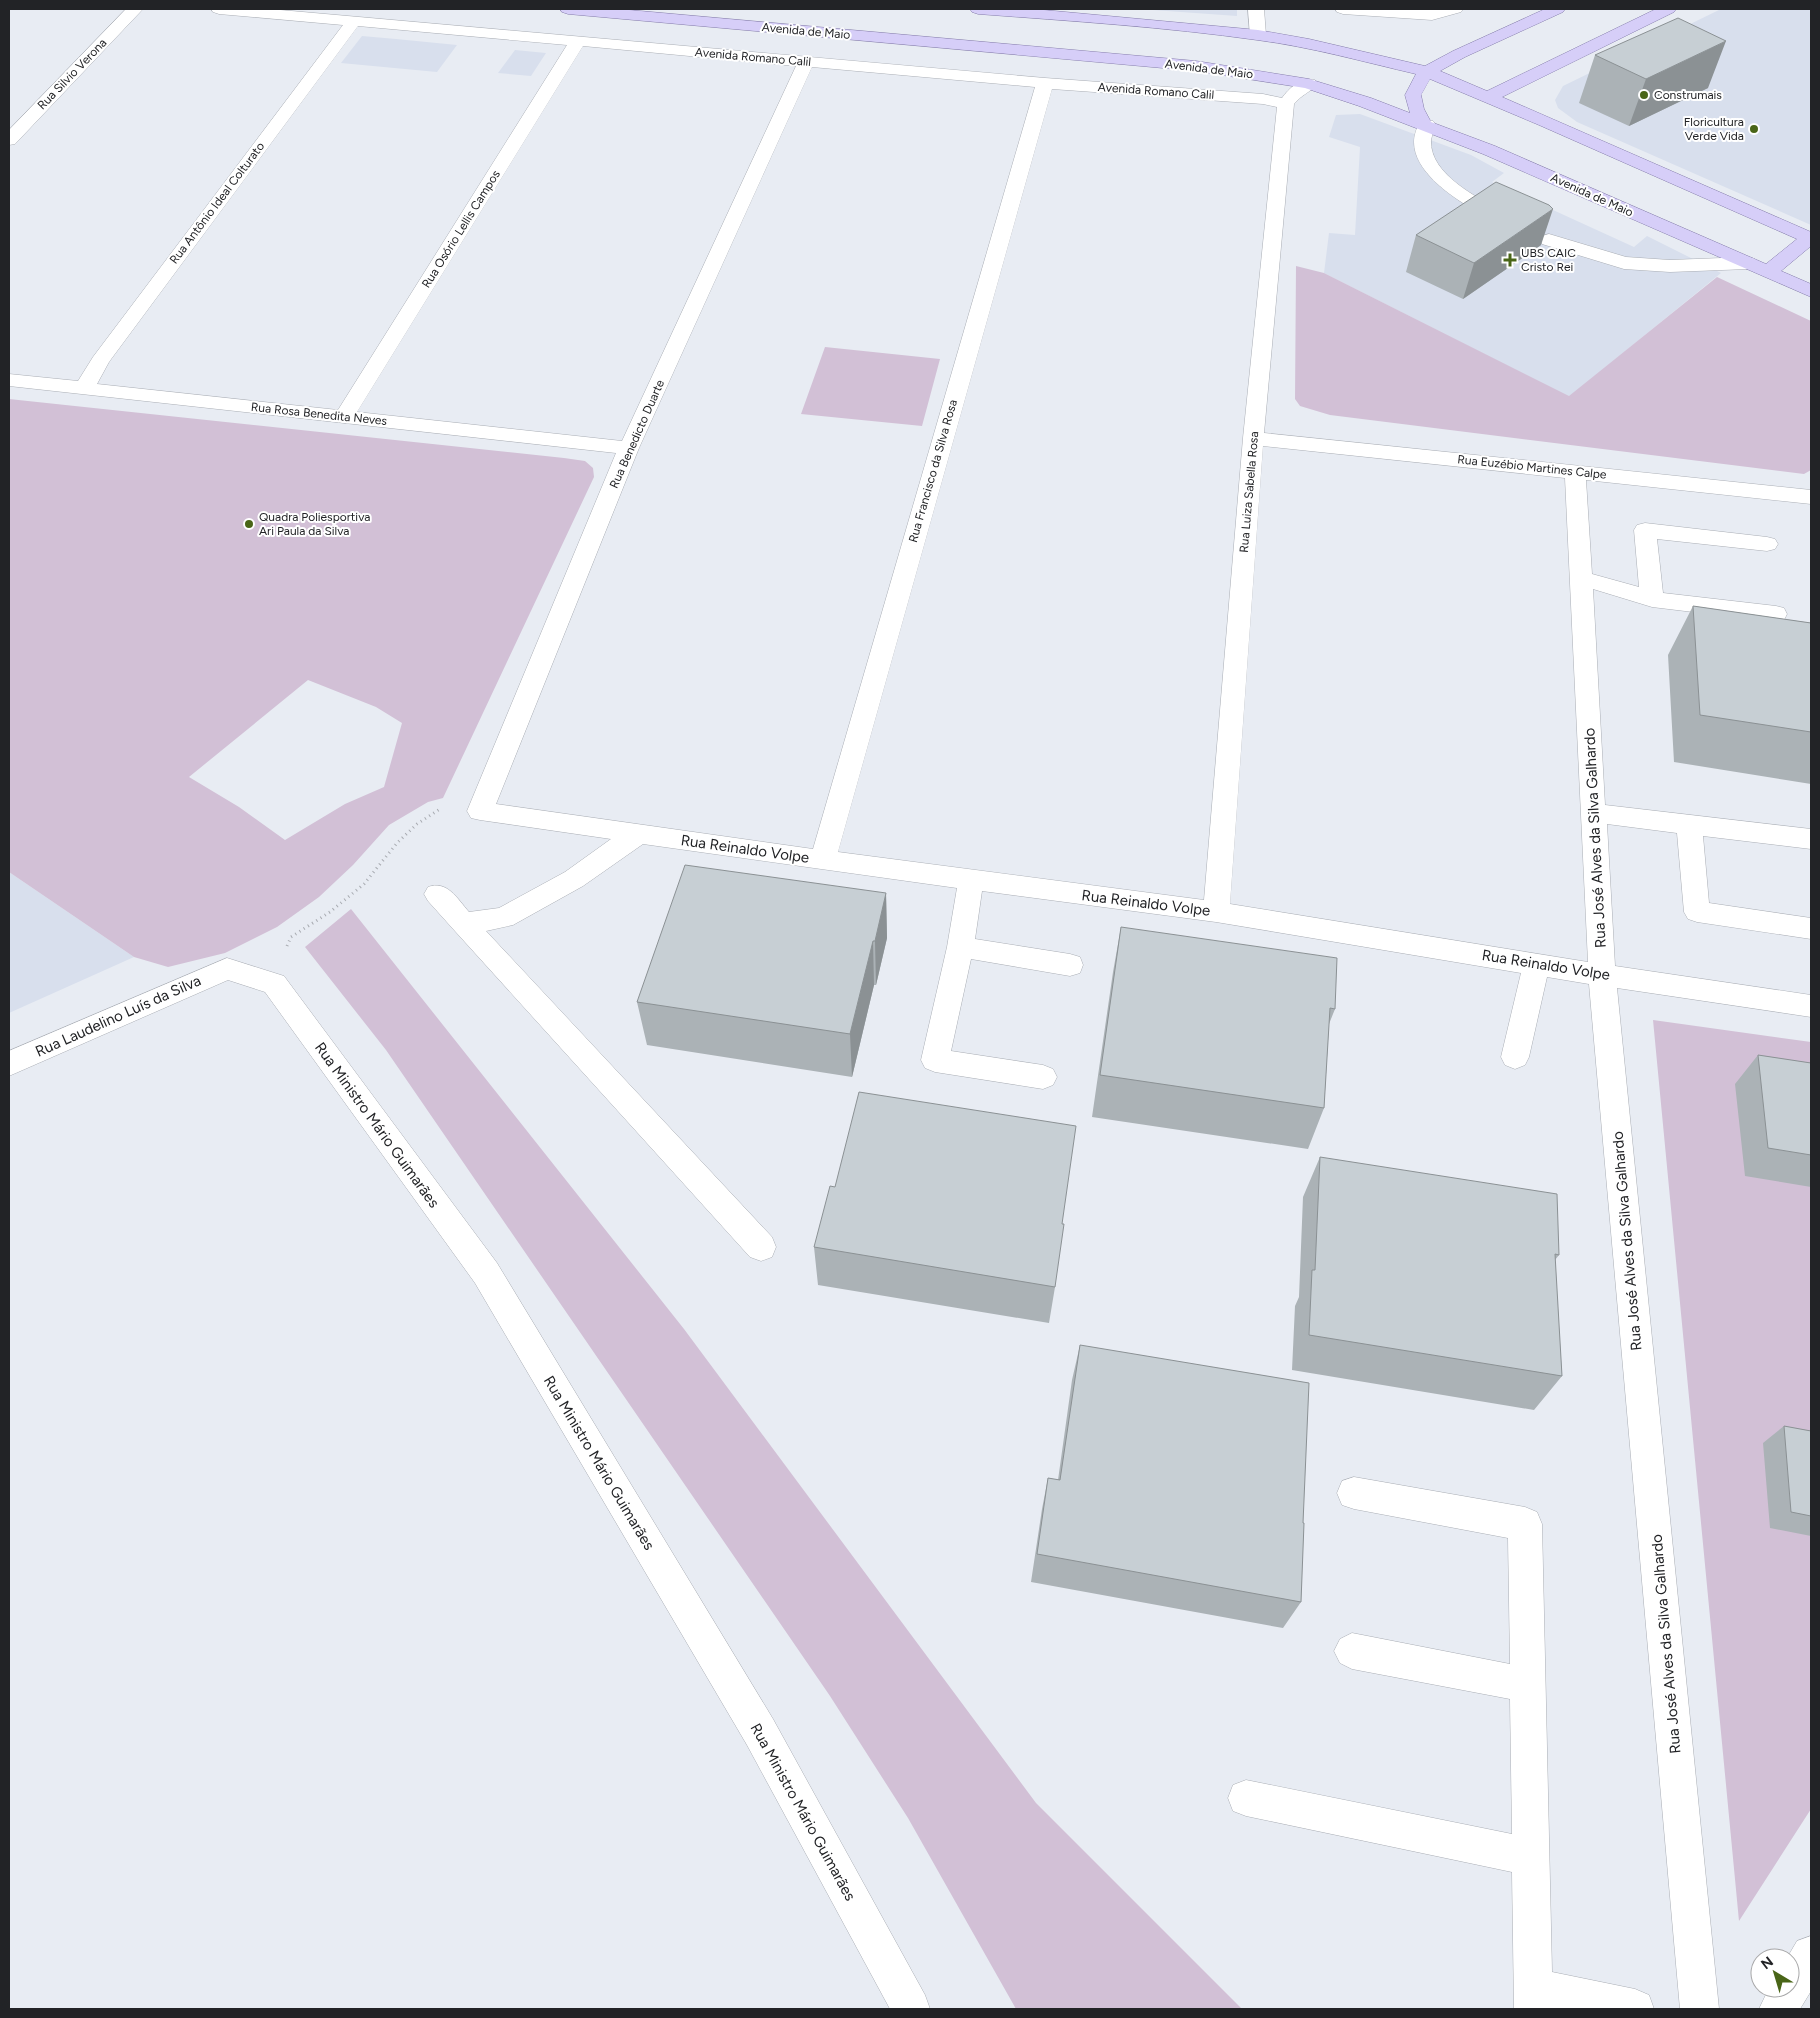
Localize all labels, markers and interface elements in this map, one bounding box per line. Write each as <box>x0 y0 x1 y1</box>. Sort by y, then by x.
street label: Avenida de Maio <box>761 20 851 42</box>
street label: Rua Silvio Verona <box>35 36 109 112</box>
street label: Avenida Romano Calil <box>694 45 812 69</box>
street label: Avenida de Maio <box>1164 57 1254 81</box>
street label: Avenida Romano Calil <box>1097 80 1215 102</box>
place label: Construmais <box>1654 88 1722 102</box>
marker: Construmais <box>1638 89 1650 101</box>
place label: Floricultura Verde Vida <box>1684 115 1744 143</box>
marker: Floricultura Verde Vida <box>1748 123 1760 135</box>
street label: Rua Antônio Ideal Colturato <box>167 139 267 267</box>
street label: Rua Osório Lellis Campos <box>419 167 503 290</box>
street label: Avenida de Maio <box>1549 171 1635 219</box>
place label: UBS CAIC Cristo Rei <box>1521 246 1576 274</box>
marker: UBS CAIC Cristo Rei <box>1503 253 1517 267</box>
street label: Rua Benedicto Duarte <box>607 377 667 490</box>
street label: Rua Francisco da Silva Rosa <box>906 398 960 544</box>
street label: Rua Rosa Benedita Neves <box>250 400 388 428</box>
street label: Rua Luiza Sabella Rosa <box>1237 431 1261 553</box>
street label: Rua Euzébio Martines Calpe <box>1457 452 1608 482</box>
place label: Quadra Poliesportiva Ari Paula da Silva <box>259 510 370 538</box>
marker: Quadra Poliesportiva Ari Paula da Silva <box>243 518 255 530</box>
street label: Rua José Alves da Silva Galhardo <box>1580 727 1610 949</box>
street label: Rua Reinaldo Volpe <box>680 831 810 867</box>
street label: Rua Reinaldo Volpe <box>1081 886 1211 920</box>
street label: Rua Reinaldo Volpe <box>1481 946 1611 984</box>
street label: Rua Laudelino Luís da Silva <box>32 971 204 1061</box>
street label: Rua Ministro Mário Guimarães <box>311 1039 443 1211</box>
street label: Rua José Alves da Silva Galhardo <box>1608 1130 1646 1352</box>
street label: Rua Ministro Mário Guimarães <box>540 1373 658 1553</box>
street label: Rua José Alves da Silva Galhardo <box>1647 1533 1685 1755</box>
street label: Rua Ministro Mário Guimarães <box>747 1720 859 1904</box>
north arrow <box>1750 1948 1800 1998</box>
text: N <box>1758 1953 1777 1973</box>

